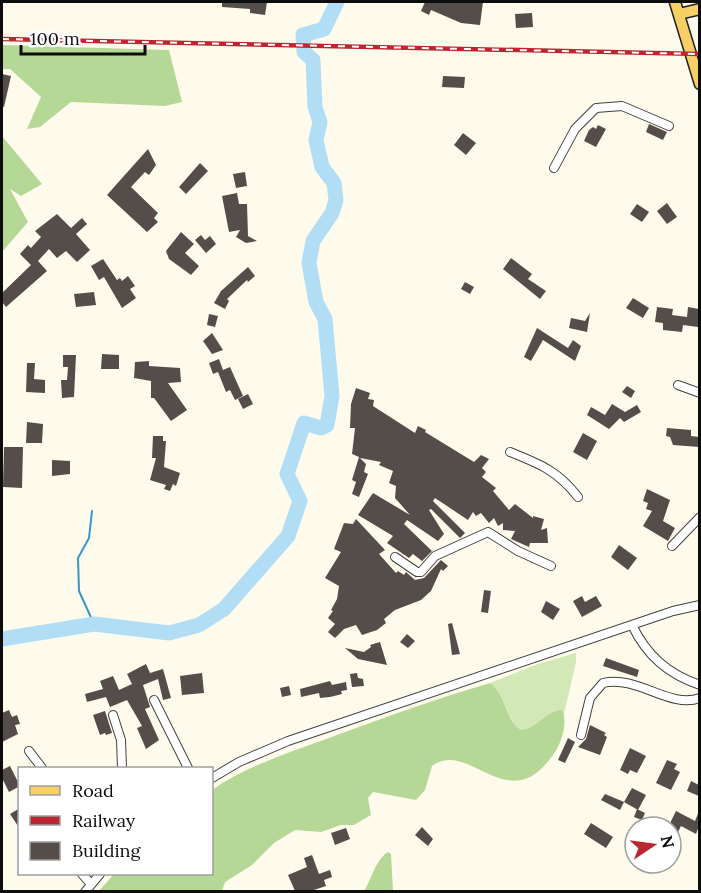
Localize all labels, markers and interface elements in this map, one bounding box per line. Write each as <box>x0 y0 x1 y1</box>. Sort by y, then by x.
scale bar <box>21 18 146 56</box>
text: 100 m <box>30 27 80 50</box>
legend <box>18 767 213 875</box>
text: Road <box>72 779 114 802</box>
text: Railway <box>72 809 136 832</box>
north arrow <box>623 815 683 875</box>
text: N <box>656 833 679 850</box>
text: Building <box>72 839 142 862</box>

